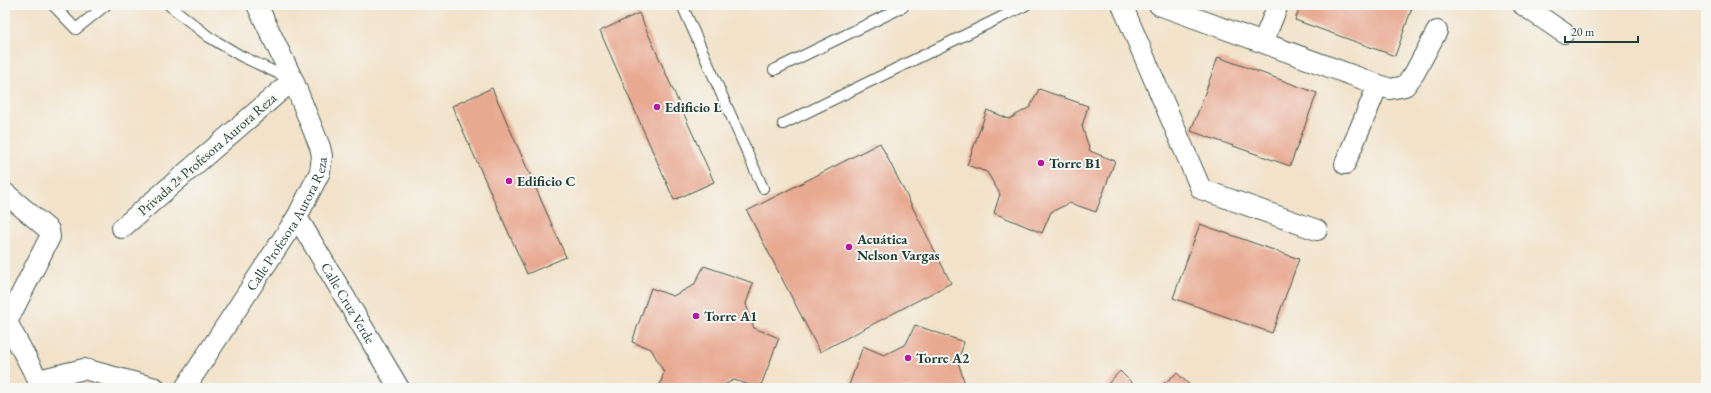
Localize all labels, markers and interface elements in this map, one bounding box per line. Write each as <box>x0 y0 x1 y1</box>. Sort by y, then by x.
scale bar <box>1565 18 1638 44</box>
text: 20 m <box>1571 24 1595 40</box>
street label: Privada 2ª Profesora Aurora Reza <box>134 89 280 219</box>
place label: Edificio L <box>665 98 722 116</box>
marker: Edificio L <box>652 102 662 112</box>
place label: Torre B1 <box>1049 154 1101 172</box>
street label: Calle Profesora Aurora Reza <box>242 155 331 294</box>
marker: Torre B1 <box>1036 158 1046 168</box>
place label: Edificio C <box>517 172 575 190</box>
marker: Edificio C <box>504 176 514 186</box>
place label: Acuática Nelson Vargas <box>856 230 940 264</box>
marker: Acuática Nelson Vargas <box>844 242 854 252</box>
street label: Calle Cruz Verde <box>317 259 380 347</box>
place label: Torre A1 <box>704 307 757 325</box>
marker: Torre A1 <box>691 311 701 321</box>
place label: Torre A2 <box>916 349 970 367</box>
marker: Torre A2 <box>903 353 913 363</box>

